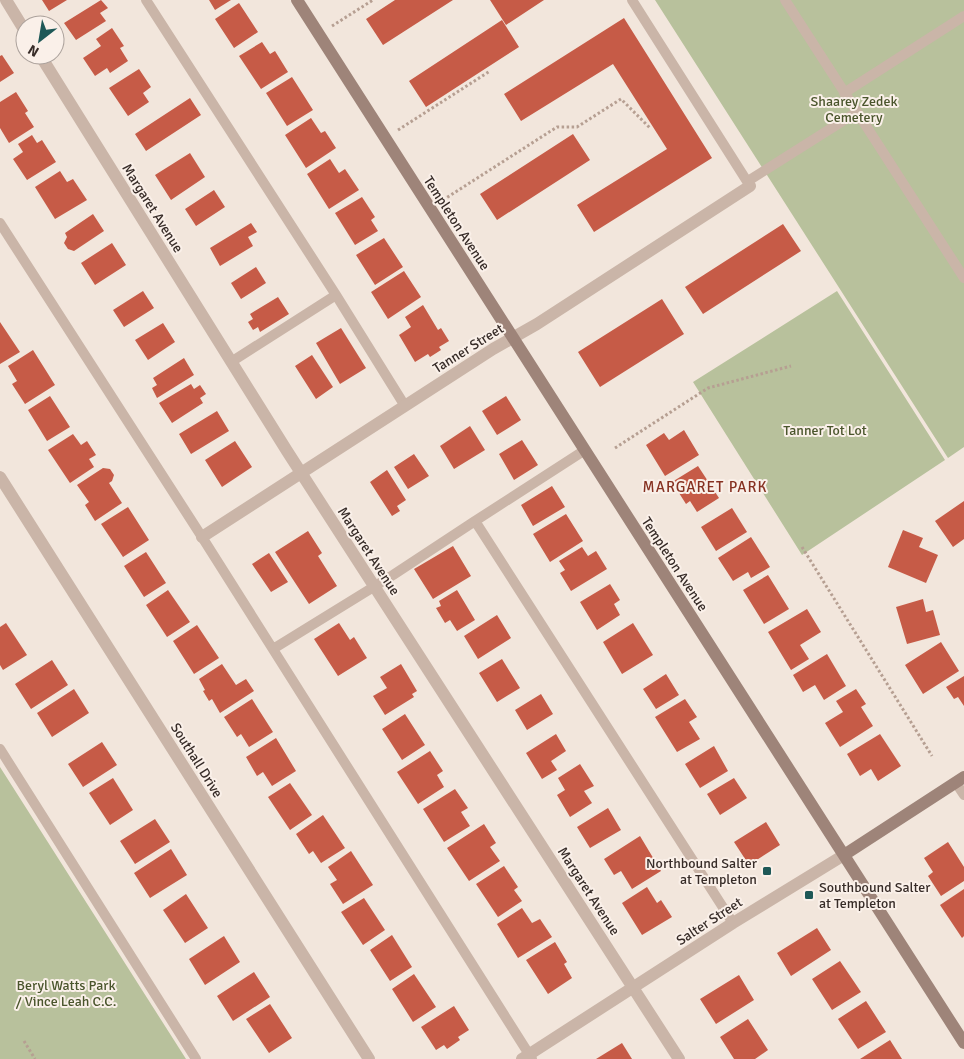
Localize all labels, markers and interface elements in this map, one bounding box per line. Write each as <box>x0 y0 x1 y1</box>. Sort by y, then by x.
north arrow <box>15 15 65 65</box>
text: N <box>25 41 42 61</box>
park label: Shaarey Zedek Cemetery <box>811 93 897 126</box>
street label: Margaret Avenue <box>118 161 187 256</box>
street label: Templeton Avenue <box>420 173 493 274</box>
street label: Tanner Street <box>430 320 507 377</box>
park label: Tanner Tot Lot <box>783 422 867 439</box>
district label: MARGARET PARK <box>643 478 767 496</box>
street label: Margaret Avenue <box>334 504 403 599</box>
street label: Templeton Avenue <box>638 514 711 615</box>
street label: Southall Drive <box>167 720 226 801</box>
street label: Margaret Avenue <box>554 844 623 939</box>
place label: Northbound Salter at Templeton <box>646 855 758 888</box>
marker: Northbound Salter at Templeton <box>761 865 773 877</box>
place label: Southbound Salter at Templeton <box>819 879 931 912</box>
marker: Southbound Salter at Templeton <box>803 889 815 901</box>
street label: Salter Street <box>673 894 746 949</box>
park label: Beryl Watts Park / Vince Leah C.C. <box>16 977 116 1010</box>

